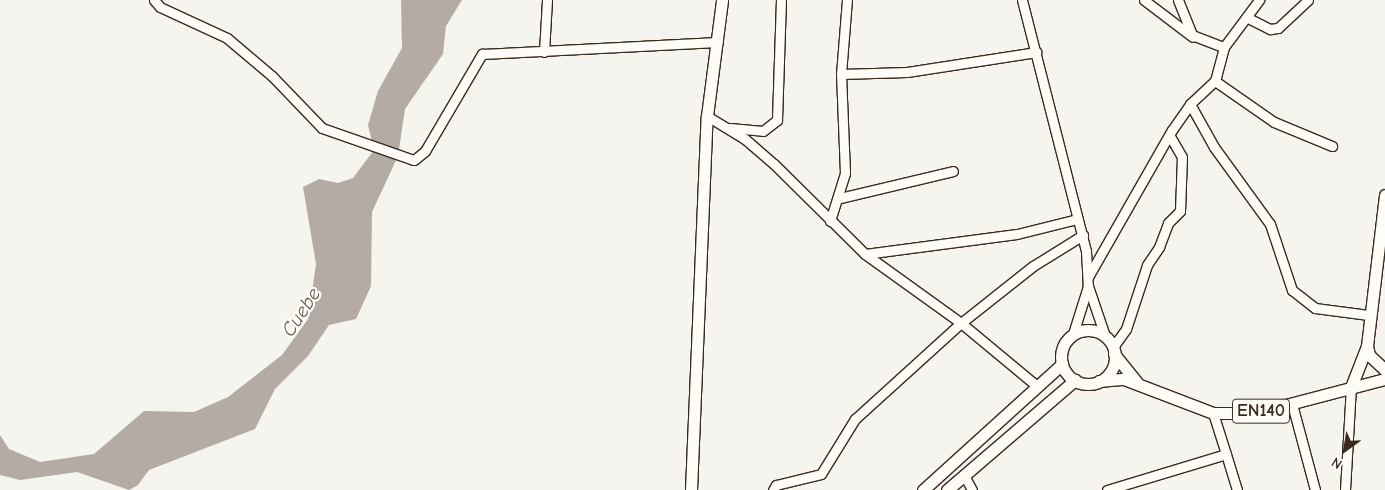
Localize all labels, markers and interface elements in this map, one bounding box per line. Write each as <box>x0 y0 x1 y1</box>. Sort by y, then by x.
water label: Cuebe <box>276 283 326 341</box>
road number: EN140 <box>1231 396 1291 426</box>
north arrow <box>1320 425 1370 475</box>
text: N <box>1328 454 1345 473</box>

